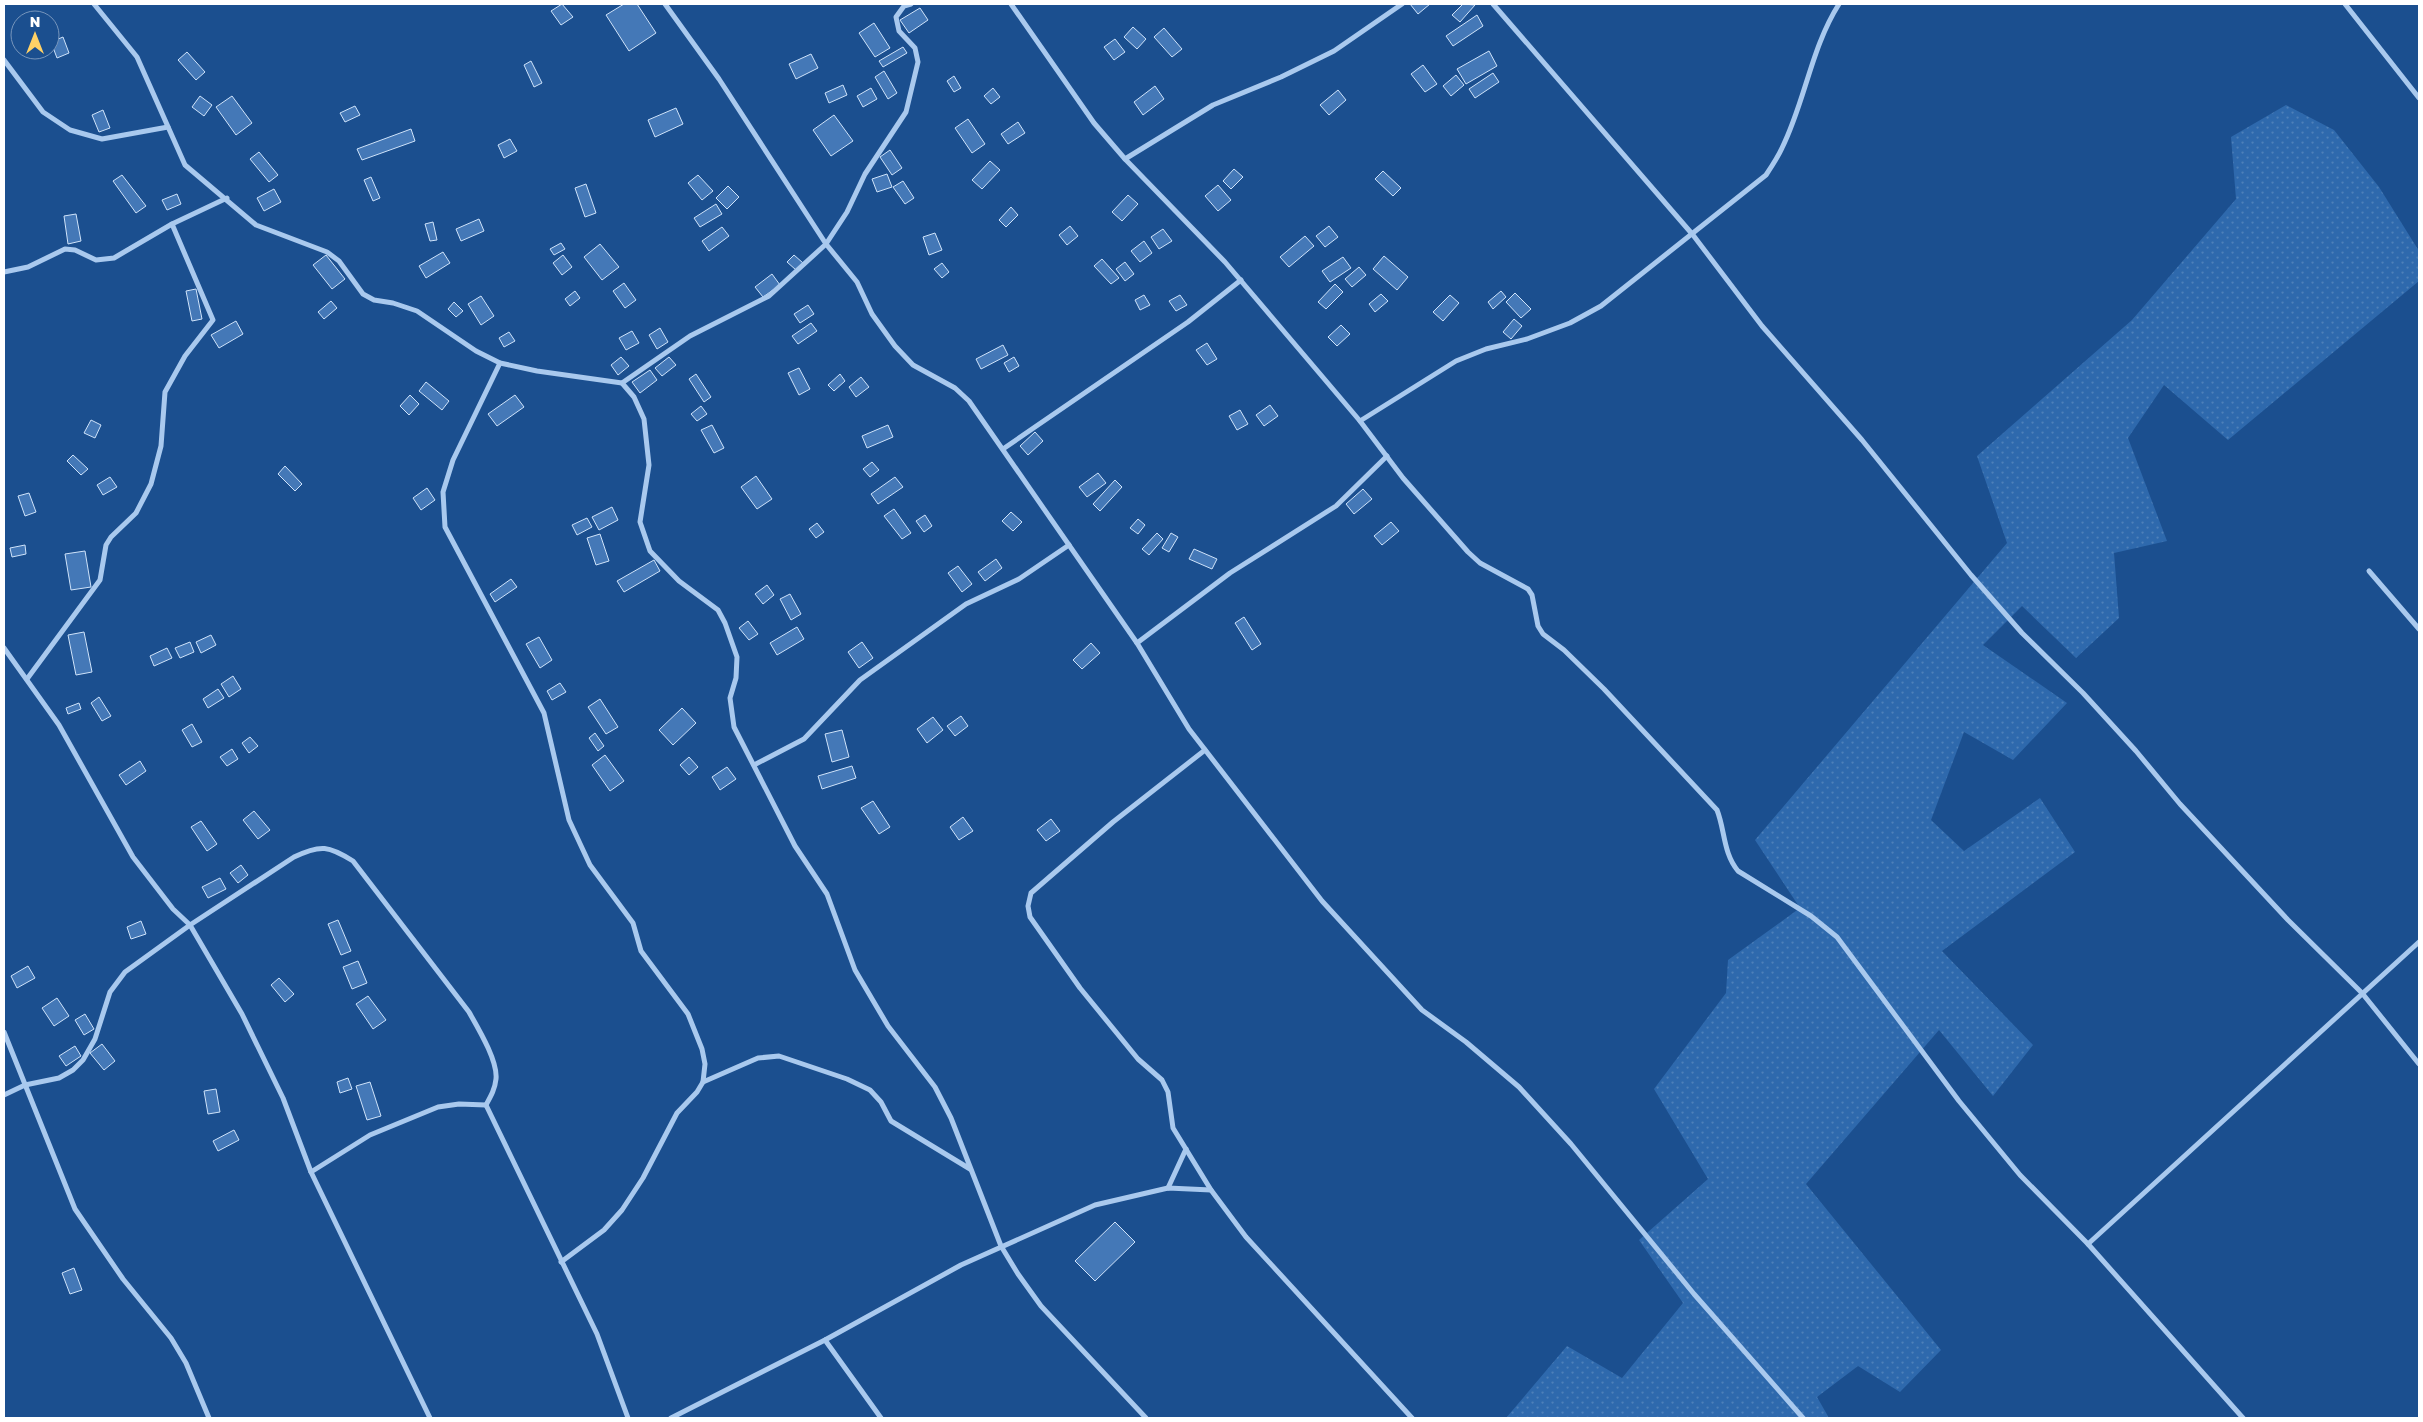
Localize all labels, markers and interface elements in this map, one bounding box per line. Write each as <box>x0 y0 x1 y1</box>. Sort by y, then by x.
north arrow <box>10 10 60 60</box>
text: N <box>30 13 40 30</box>

